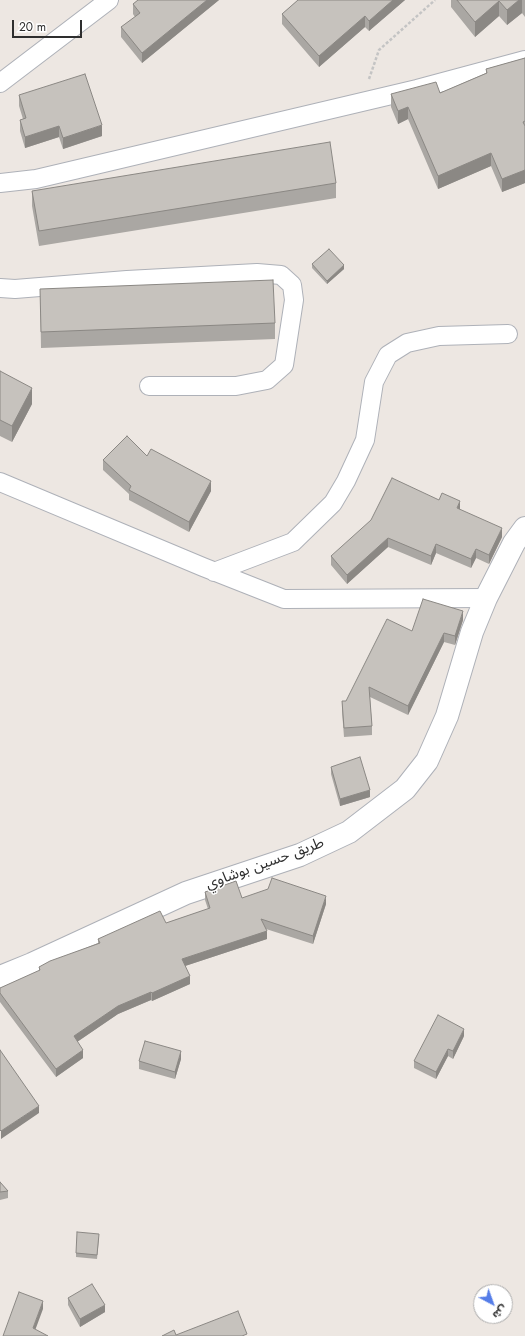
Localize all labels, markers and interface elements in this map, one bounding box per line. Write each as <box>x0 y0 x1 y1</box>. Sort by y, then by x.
scale bar <box>14 12 84 38</box>
text: 20 m <box>19 18 46 36</box>
street label: طريق حسين بوشاوي <box>203 834 327 894</box>
north arrow <box>473 1284 513 1324</box>
text: ش <box>489 1301 511 1323</box>

